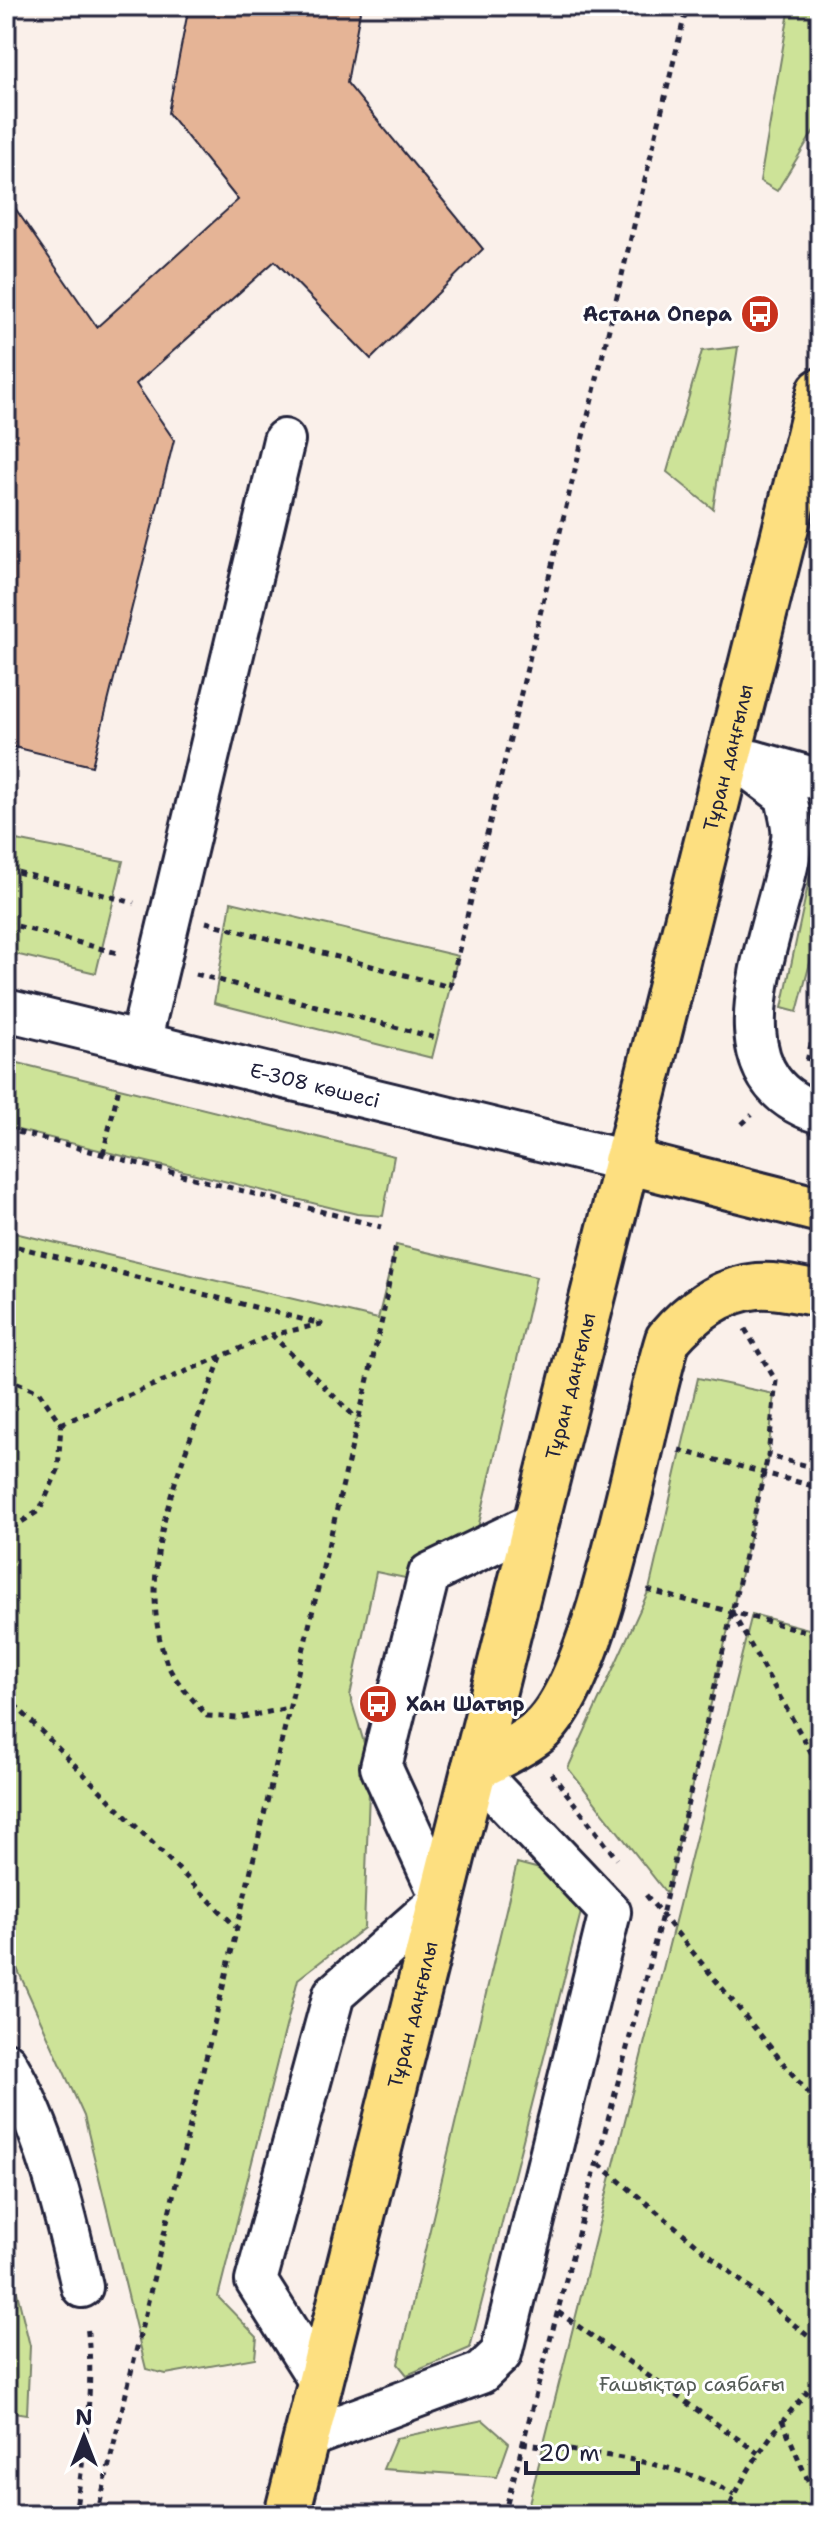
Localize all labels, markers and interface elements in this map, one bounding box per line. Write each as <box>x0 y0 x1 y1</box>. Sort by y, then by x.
bus stop icon: Астана Опера <box>739 293 781 335</box>
place label: Астана Опера <box>583 301 732 327</box>
street label: Тұран даңғылы <box>697 681 759 834</box>
street label: Е-308 көшесі <box>247 1057 383 1114</box>
street label: Тұран даңғылы <box>539 1310 601 1462</box>
bus stop icon: Хан Шатыр <box>357 1683 399 1725</box>
place label: Хан Шатыр <box>406 1691 524 1717</box>
street label: Тұран даңғылы <box>382 1938 444 2091</box>
park label: Ғашықтар саябағы <box>599 2371 785 2397</box>
north arrow <box>44 2397 124 2477</box>
text: N <box>75 2403 93 2432</box>
scale bar <box>526 2425 638 2475</box>
text: 20 m <box>538 2437 600 2469</box>

